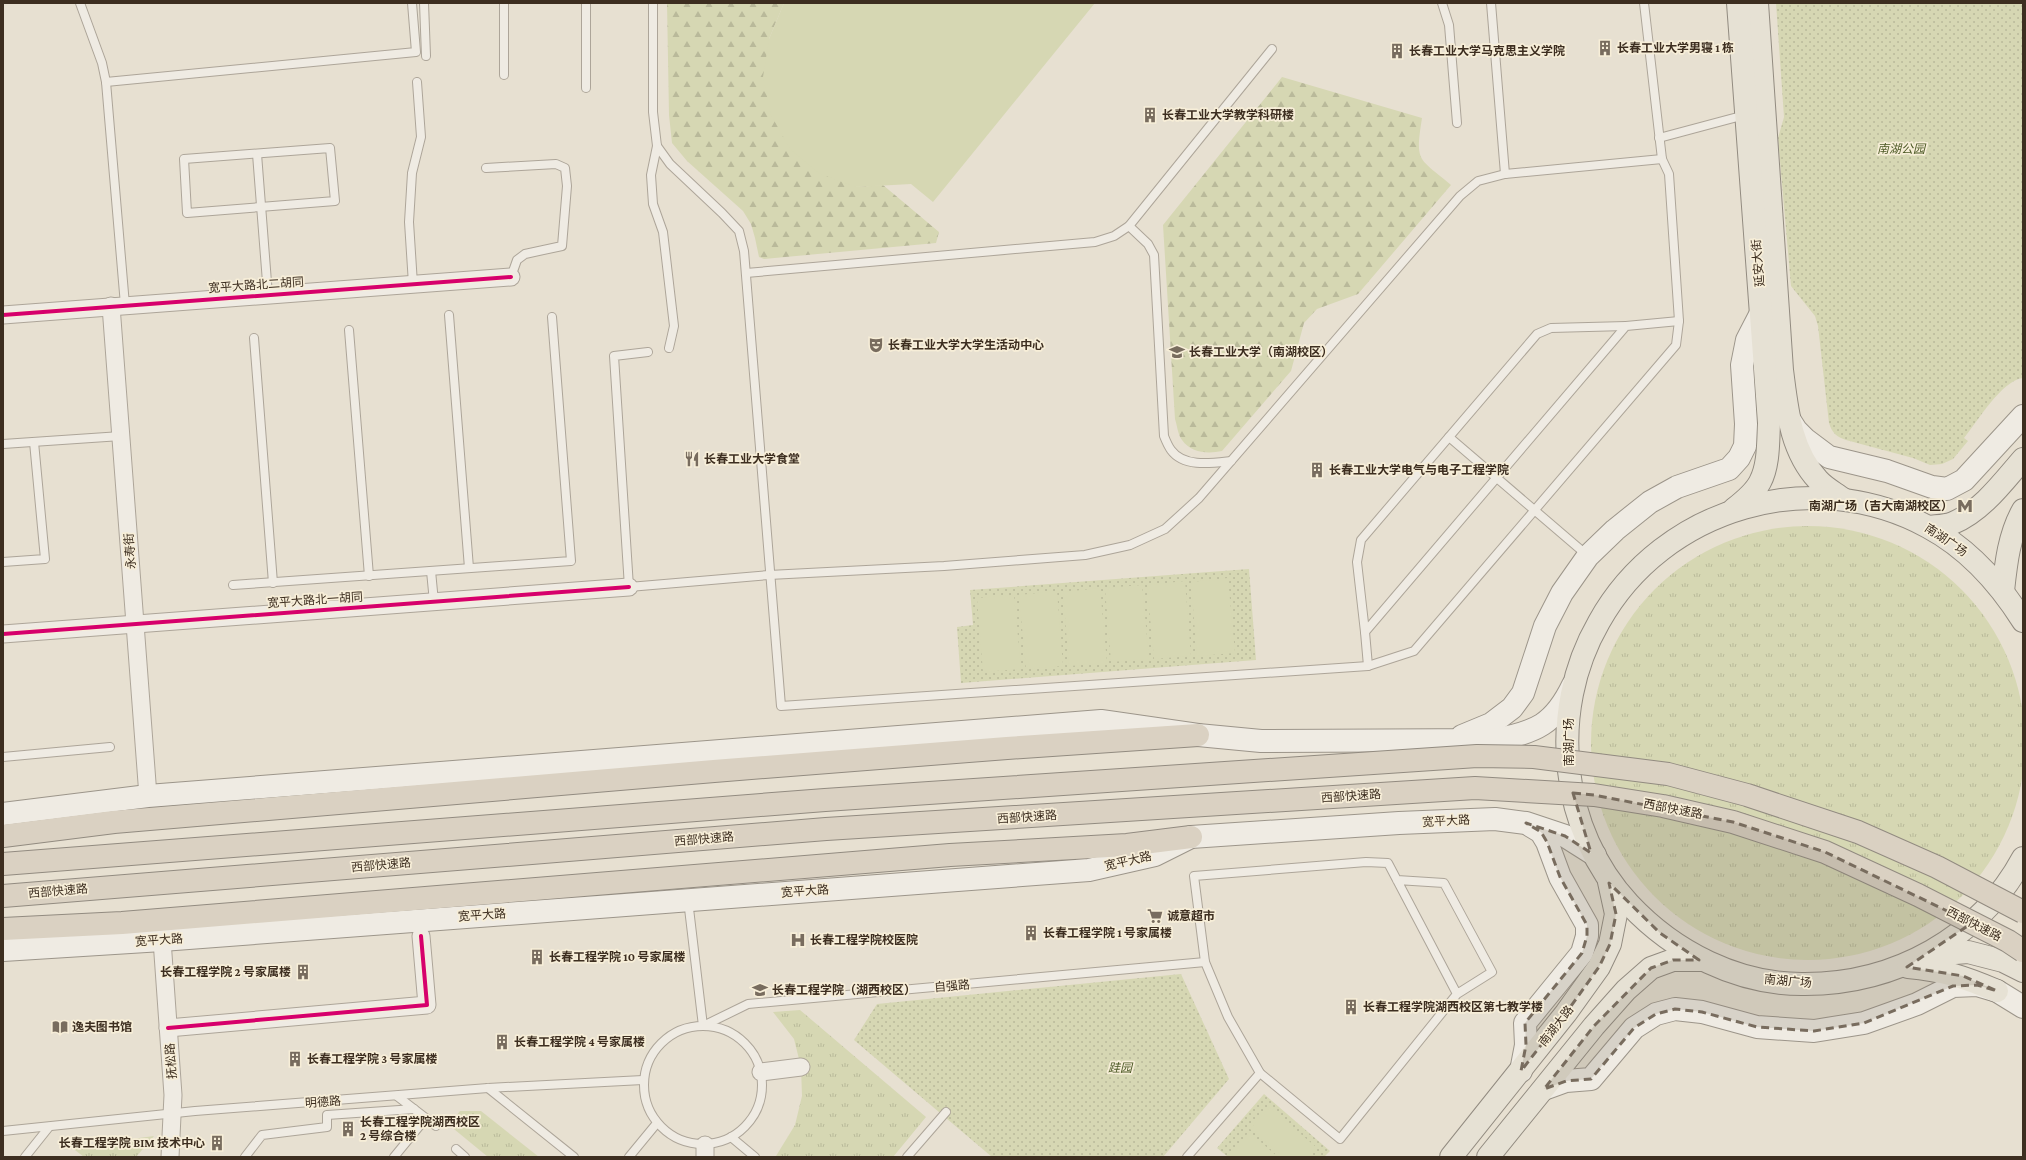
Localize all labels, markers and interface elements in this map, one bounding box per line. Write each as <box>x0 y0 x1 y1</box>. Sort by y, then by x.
building icon: 长春工业大学男寝 1 栋 <box>1596 39 1614 57</box>
place label: 长春工业大学男寝 1 栋 <box>1617 41 1734 55</box>
building icon: 长春工业大学马克思主义学院 <box>1388 42 1406 60</box>
place label: 长春工业大学马克思主义学院 <box>1409 44 1565 58</box>
building icon: 长春工业大学教学科研楼 <box>1141 106 1159 124</box>
place label: 长春工业大学教学科研楼 <box>1162 108 1294 122</box>
park label: 南湖公园 <box>1877 142 1927 156</box>
street label: 延安大街 <box>1749 238 1767 288</box>
street label: 宽平大路北二胡同 <box>208 275 304 295</box>
theatre icon: 长春工业大学大学生活动中心 <box>867 336 885 354</box>
place label: 长春工业大学大学生活动中心 <box>888 338 1044 352</box>
school or university icon: 长春工业大学（南湖校区） <box>1168 343 1186 361</box>
place label: 长春工业大学（南湖校区） <box>1189 345 1333 359</box>
restaurant icon: 长春工业大学食堂 <box>683 450 701 468</box>
place label: 长春工业大学食堂 <box>704 452 800 466</box>
building icon: 长春工业大学电气与电子工程学院 <box>1308 461 1326 479</box>
place label: 长春工业大学电气与电子工程学院 <box>1329 463 1509 477</box>
metro station icon: 南湖广场（吉大南湖校区） <box>1956 497 1974 515</box>
place label: 南湖广场（吉大南湖校区） <box>1809 499 1953 513</box>
street label: 南湖广场 <box>1922 521 1970 559</box>
street label: 永寿街 <box>122 533 138 569</box>
street label: 宽平大路北一胡同 <box>267 590 363 610</box>
street label: 南湖广场 <box>1562 718 1576 766</box>
street label: 西部快速路 <box>1321 787 1381 805</box>
street label: 西部快速路 <box>1642 796 1704 822</box>
street label: 西部快速路 <box>997 808 1057 826</box>
street label: 宽平大路 <box>1422 813 1470 829</box>
street label: 西部快速路 <box>673 829 735 849</box>
street label: 宽平大路 <box>1103 849 1153 873</box>
street label: 西部快速路 <box>350 855 412 875</box>
street label: 西部快速路 <box>27 881 89 901</box>
street label: 宽平大路 <box>781 882 829 900</box>
street label: 西部快速路 <box>1944 904 2004 944</box>
street label: 宽平大路 <box>458 906 506 924</box>
supermarket icon: 诚意超市 <box>1146 907 1164 925</box>
place label: 诚意超市 <box>1167 909 1215 923</box>
building icon: 长春工程学院 1 号家属楼 <box>1022 924 1040 942</box>
place label: 长春工程学院 1 号家属楼 <box>1043 926 1172 940</box>
street label: 宽平大路 <box>135 931 183 949</box>
hospital icon: 长春工程学院校医院 <box>789 931 807 949</box>
place label: 长春工程学院校医院 <box>810 933 918 947</box>
building icon: 长春工程学院 10 号家属楼 <box>528 948 546 966</box>
place label: 长春工程学院 10 号家属楼 <box>549 950 685 964</box>
building icon: 长春工程学院 2 号家属楼 <box>294 963 312 981</box>
place label: 长春工程学院 2 号家属楼 <box>160 965 291 979</box>
street label: 南湖广场 <box>1763 972 1813 990</box>
street label: 自强路 <box>933 977 971 995</box>
school or university icon: 长春工程学院（湖西校区） <box>751 981 769 999</box>
place label: 长春工程学院（湖西校区） <box>772 983 916 997</box>
building icon: 长春工程学院湖西校区第七教学楼 <box>1342 998 1360 1016</box>
place label: 长春工程学院湖西校区第七教学楼 <box>1363 1000 1543 1014</box>
street label: 南湖大路 <box>1536 1003 1576 1049</box>
library icon: 逸夫图书馆 <box>51 1018 69 1036</box>
place label: 逸夫图书馆 <box>72 1020 132 1034</box>
building icon: 长春工程学院 4 号家属楼 <box>493 1033 511 1051</box>
place label: 长春工程学院 4 号家属楼 <box>514 1035 645 1049</box>
street label: 抚松路 <box>163 1043 179 1079</box>
building icon: 长春工程学院 3 号家属楼 <box>286 1050 304 1068</box>
place label: 长春工程学院 3 号家属楼 <box>307 1052 437 1066</box>
park label: 跬园 <box>1108 1061 1134 1075</box>
street label: 明德路 <box>305 1094 341 1110</box>
place label: 长春工程学院湖西校区 2 号综合楼 <box>360 1115 480 1143</box>
building icon: 长春工程学院湖西校区 2 号综合楼 <box>339 1120 357 1138</box>
building icon: 长春工程学院 BIM 技术中心 <box>208 1134 226 1152</box>
place label: 长春工程学院 BIM 技术中心 <box>59 1136 205 1150</box>

